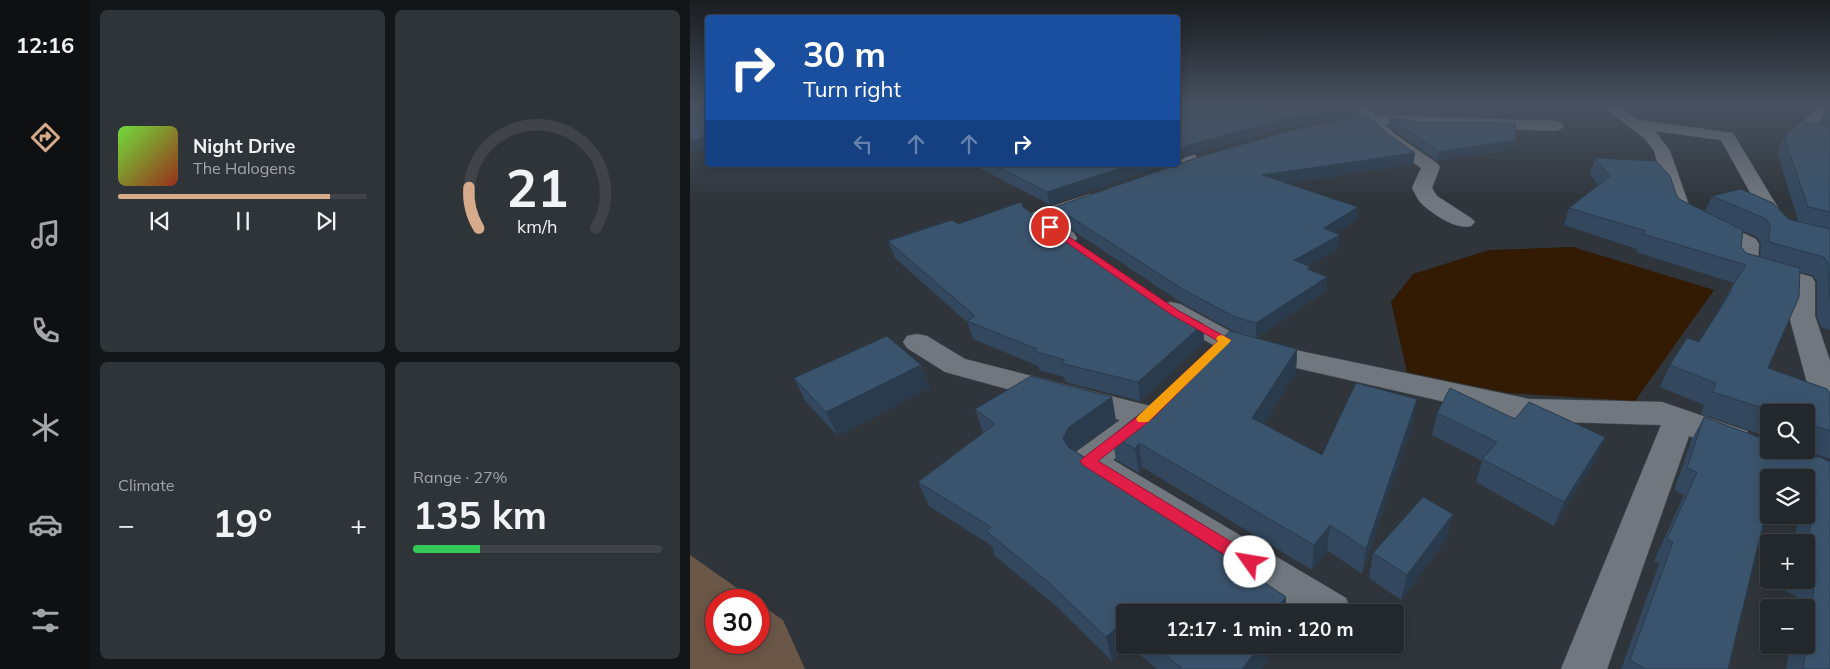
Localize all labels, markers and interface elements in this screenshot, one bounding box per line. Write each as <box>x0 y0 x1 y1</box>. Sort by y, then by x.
text: 12:16 <box>16 31 74 59</box>
text: 30 m <box>803 32 886 76</box>
icon: right <box>720 35 785 100</box>
text: Turn right <box>803 75 901 103</box>
icon: directions <box>28 120 63 155</box>
icon: left <box>849 130 877 158</box>
icon: ahead <box>902 130 930 158</box>
icon: ahead <box>955 130 983 158</box>
icon: right <box>1008 130 1036 158</box>
text: Night Drive <box>193 134 295 158</box>
text: 21 <box>506 155 569 220</box>
text: The Halogens <box>193 158 295 178</box>
pin <box>1029 206 1071 248</box>
icon: previous <box>146 207 174 235</box>
icon: pause <box>229 207 257 235</box>
icon: next <box>312 207 340 235</box>
icon: arrive <box>1036 213 1064 241</box>
text: km/h <box>517 215 558 237</box>
icon: music <box>28 217 63 252</box>
icon: phone <box>28 313 63 348</box>
map controls <box>1760 404 1815 654</box>
button: search <box>1760 404 1815 459</box>
icon: climate <box>28 410 63 445</box>
text: Range · 27% <box>413 467 508 487</box>
button: layers <box>1760 469 1815 524</box>
text: Climate <box>118 475 174 495</box>
text: 135 km <box>413 491 547 539</box>
text: 19° <box>212 499 273 547</box>
icon: car <box>28 507 63 542</box>
text: − <box>118 507 135 542</box>
text: + <box>350 507 367 542</box>
button: + <box>1760 534 1815 589</box>
position arrow <box>1223 535 1275 587</box>
speed limit sign: 30 <box>705 589 770 654</box>
button: − <box>1760 599 1815 654</box>
icon: filters <box>28 603 63 638</box>
text: 12:17 · 1 min · 120 m <box>1166 617 1354 641</box>

